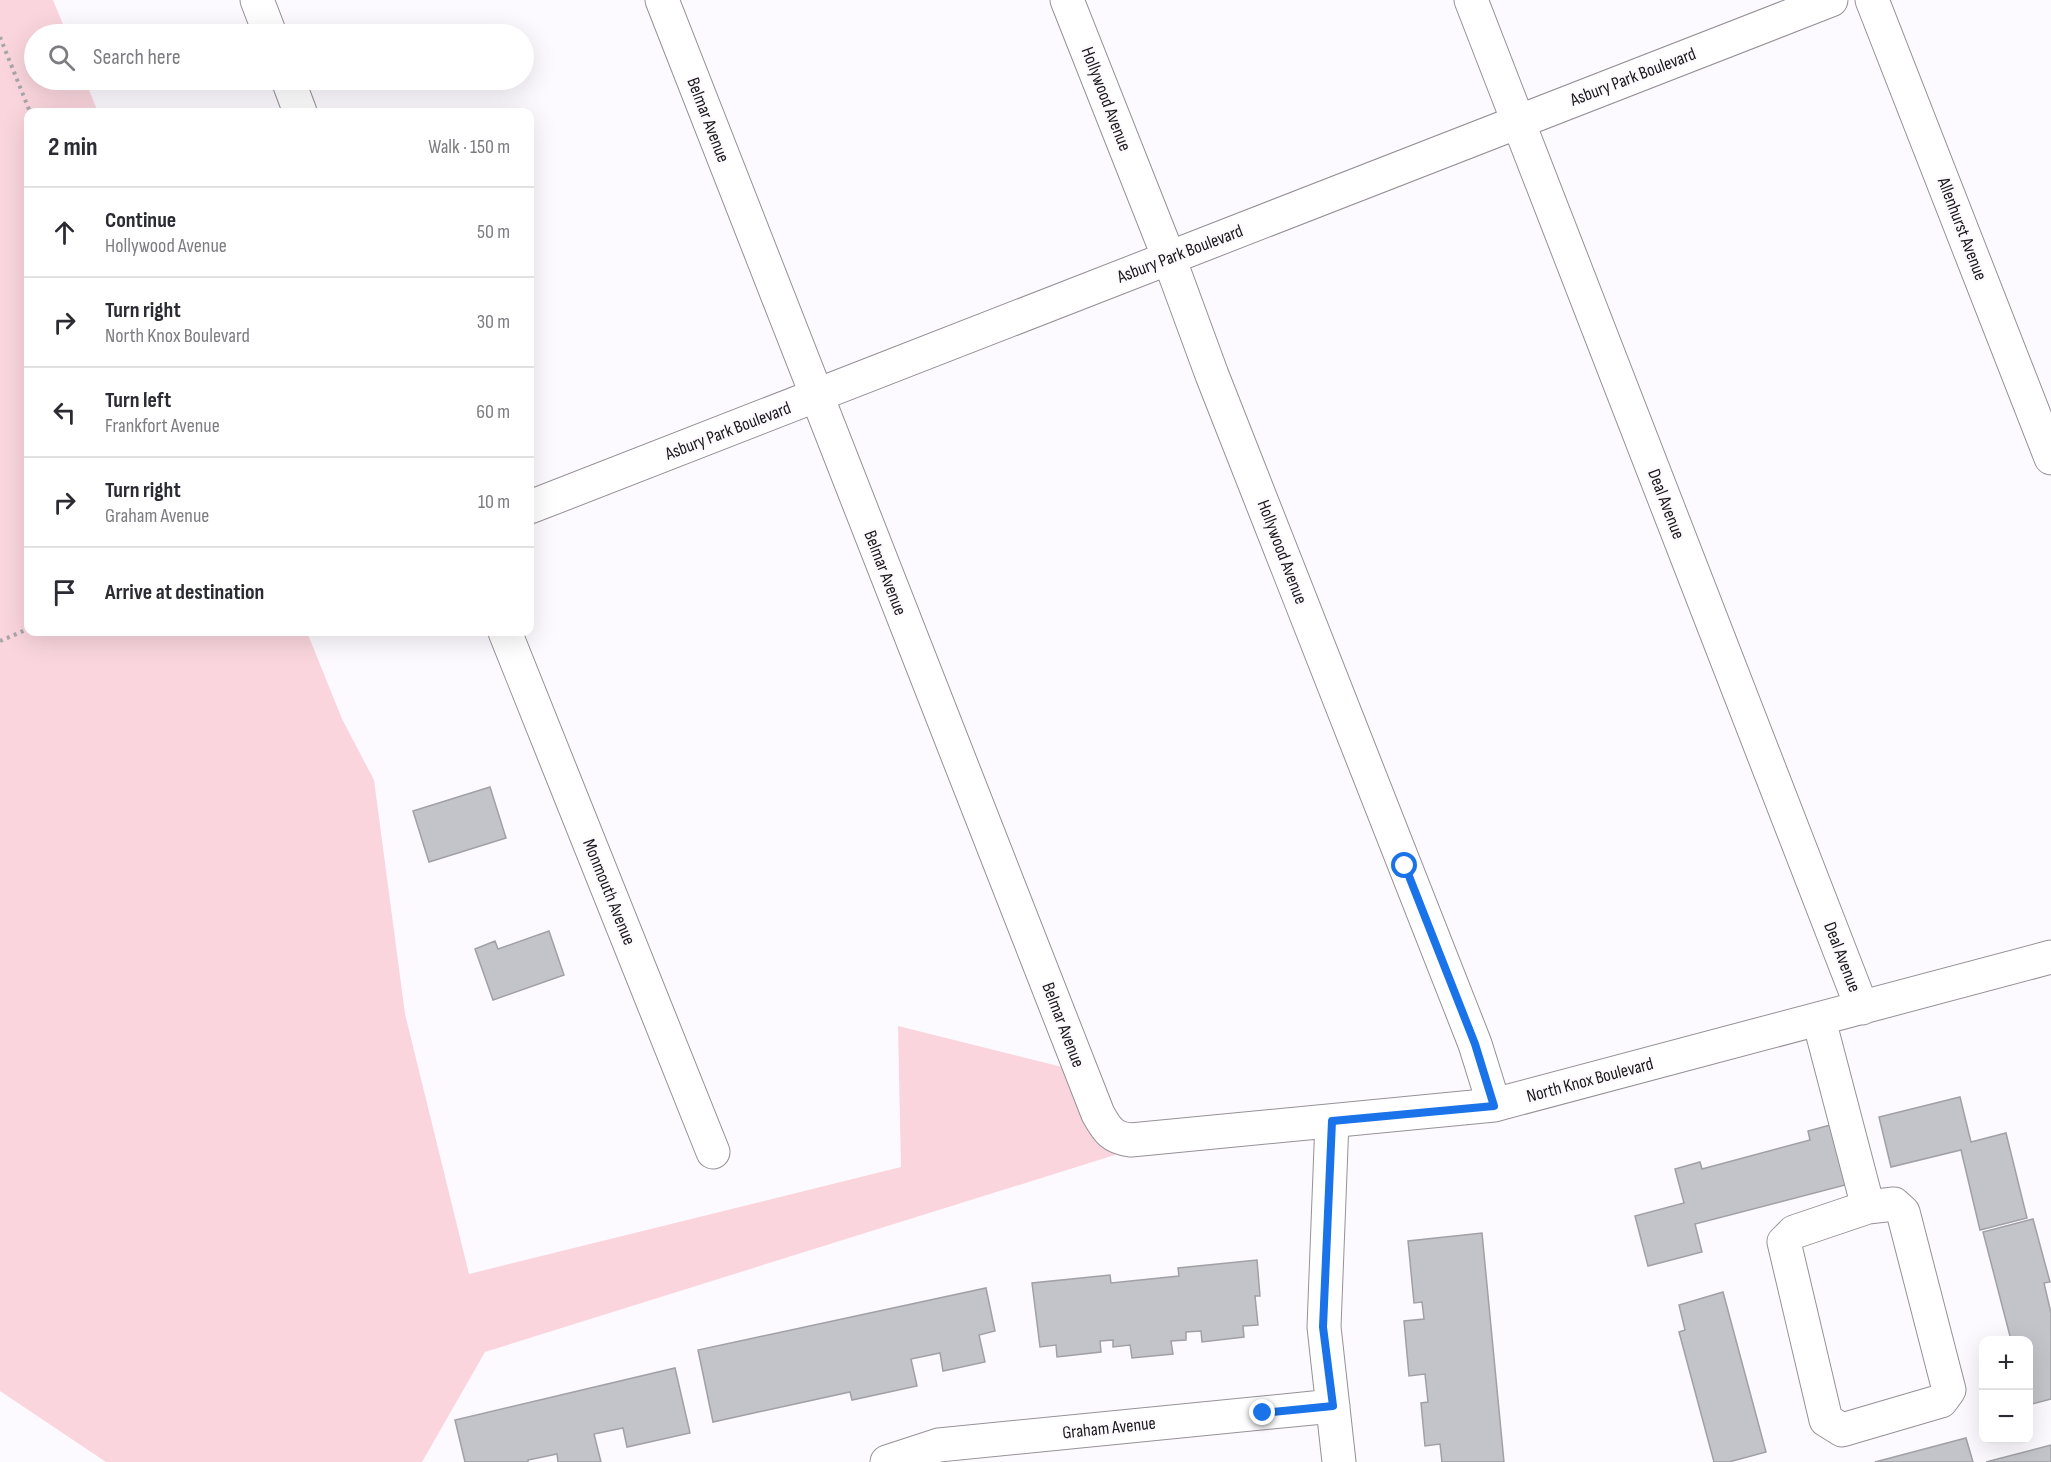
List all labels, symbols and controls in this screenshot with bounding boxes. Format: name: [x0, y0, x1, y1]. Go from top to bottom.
search box: [24, 24, 534, 90]
icon: search: [45, 41, 78, 74]
street label: Asbury Park Boulevard: [1566, 43, 1699, 111]
text: Search here: [93, 44, 180, 71]
street label: Hollywood Avenue: [1077, 44, 1135, 154]
street label: Belmar Avenue: [682, 75, 734, 165]
text: 2 min: [48, 132, 98, 163]
text: Walk · 150 m: [428, 135, 510, 159]
street label: Allenhurst Avenue: [1932, 174, 1991, 283]
text: Continue: [105, 207, 176, 234]
icon: ahead: [48, 216, 81, 249]
text: 50 m: [477, 220, 510, 244]
street label: Asbury Park Boulevard: [1113, 220, 1246, 288]
text: Hollywood Avenue: [105, 234, 227, 258]
text: Turn right: [105, 297, 181, 324]
icon: right: [48, 306, 81, 339]
text: 30 m: [477, 310, 510, 334]
text: North Knox Boulevard: [105, 324, 250, 348]
text: Turn left: [105, 387, 171, 414]
icon: left: [48, 396, 81, 429]
street label: Asbury Park Boulevard: [661, 397, 794, 465]
text: 60 m: [476, 400, 510, 424]
text: Frankfort Avenue: [105, 414, 220, 438]
street label: Deal Avenue: [1643, 466, 1689, 542]
text: Turn right: [105, 477, 181, 504]
icon: right: [48, 486, 81, 519]
text: 10 m: [478, 490, 510, 514]
street label: Hollywood Avenue: [1253, 497, 1311, 607]
text: Graham Avenue: [105, 504, 209, 528]
street label: Belmar Avenue: [859, 528, 911, 618]
icon: arrive: [48, 576, 81, 609]
text: Arrive at destination: [105, 579, 264, 606]
street label: Monmouth Avenue: [578, 836, 640, 948]
route start: [1391, 852, 1417, 878]
street label: Deal Avenue: [1819, 919, 1865, 995]
street label: Belmar Avenue: [1037, 980, 1089, 1070]
street label: North Knox Boulevard: [1524, 1053, 1656, 1107]
map controls: [1979, 1336, 2033, 1444]
button: +: [1979, 1336, 2033, 1390]
button: −: [1979, 1390, 2033, 1444]
route end: [1249, 1399, 1275, 1425]
street label: Graham Avenue: [1061, 1413, 1157, 1443]

